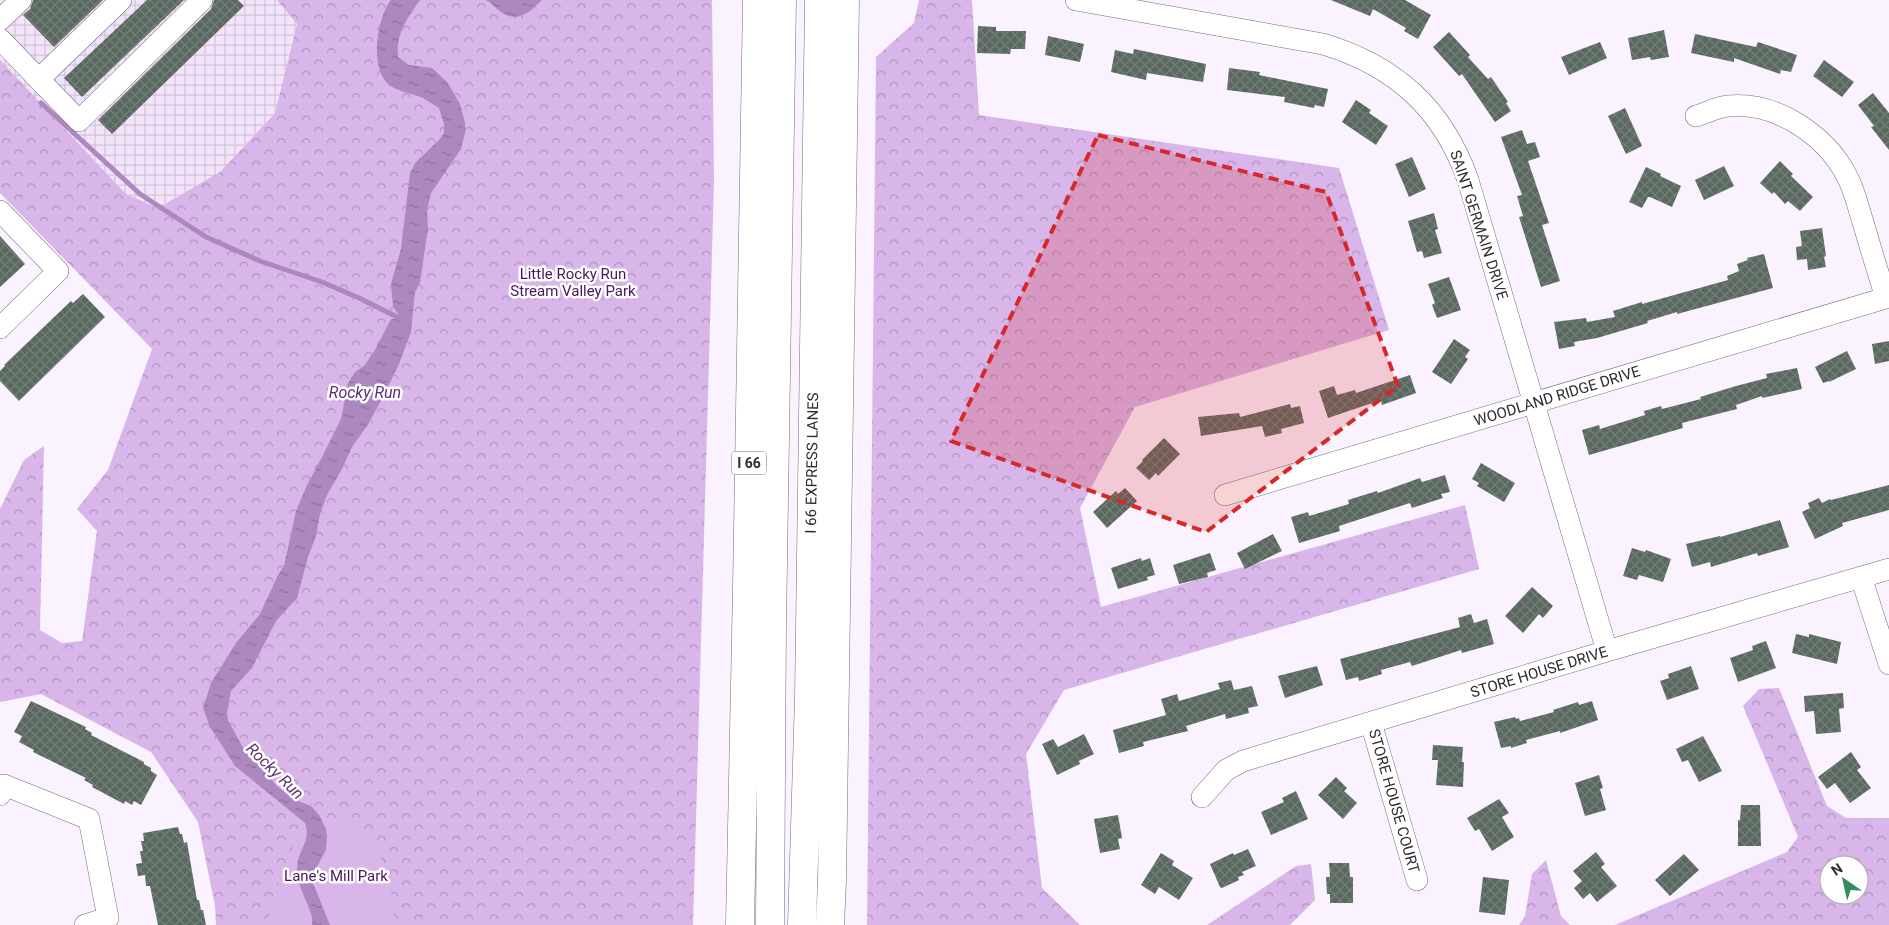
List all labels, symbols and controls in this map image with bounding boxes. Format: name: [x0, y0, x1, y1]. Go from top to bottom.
street label: SAINT GERMAIN DRIVE: [1446, 148, 1512, 303]
park label: Little Rocky Run Stream Valley Park: [510, 265, 636, 300]
street label: WOODLAND RIDGE DRIVE: [1472, 362, 1643, 430]
water label: Rocky Run: [329, 383, 401, 402]
street label: I 66 EXPRESS LANES: [802, 392, 822, 534]
road number: I 66: [732, 452, 766, 474]
street label: STORE HOUSE DRIVE: [1468, 642, 1610, 701]
street label: STORE HOUSE COURT: [1365, 727, 1423, 875]
water label: Rocky Run: [242, 739, 308, 803]
north arrow: [1819, 855, 1869, 905]
text: N: [1828, 860, 1845, 879]
park label: Lane's Mill Park: [284, 867, 388, 885]

